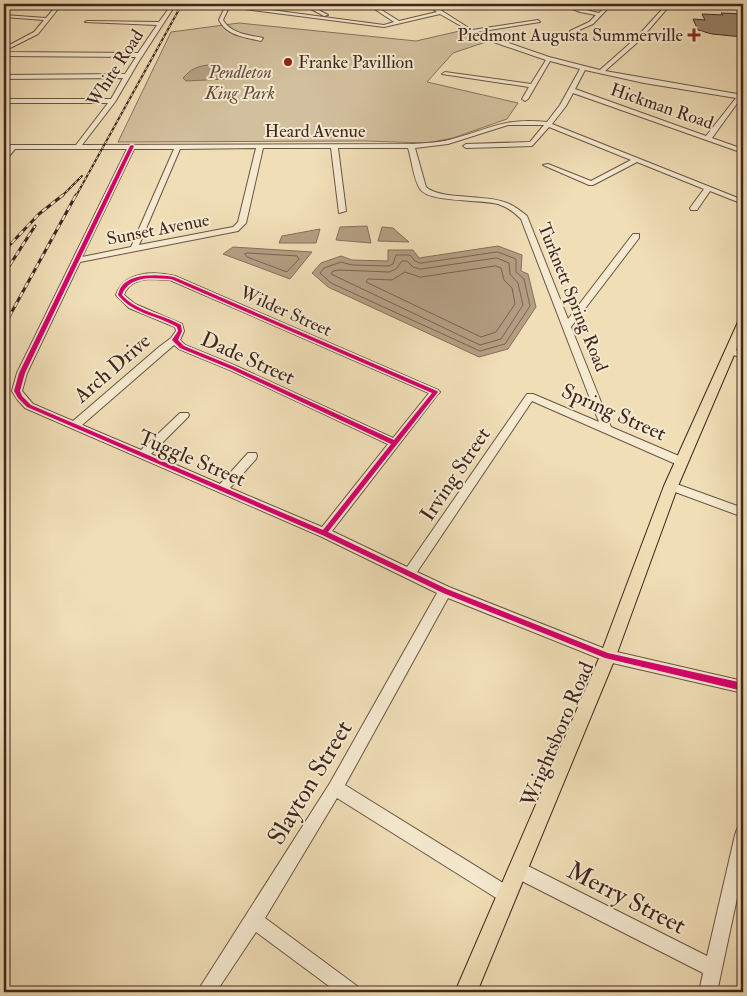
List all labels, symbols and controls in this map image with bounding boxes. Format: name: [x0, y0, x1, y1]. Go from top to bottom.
place label: Piedmont Augusta Summerville: [457, 24, 683, 47]
street label: White Road: [81, 25, 149, 112]
marker: Piedmont Augusta Summerville: [687, 28, 701, 42]
place label: Franke Pavillion: [298, 51, 414, 74]
marker: Franke Pavillion: [282, 56, 294, 68]
park label: Pendleton King Park: [204, 61, 275, 105]
street label: Hickman Road: [607, 78, 716, 135]
street label: Heard Avenue: [265, 120, 366, 143]
street label: Sunset Avenue: [105, 208, 212, 251]
street label: Turknett Spring Road: [532, 219, 613, 375]
street label: Wilder Street: [235, 281, 335, 342]
street label: Dade Street: [197, 326, 299, 391]
street label: Arch Drive: [68, 328, 156, 410]
street label: Spring Street: [557, 377, 671, 448]
street label: Irving Street: [414, 422, 497, 526]
street label: Tuggle Street: [134, 424, 250, 493]
street label: Wrightsboro Road: [514, 657, 600, 812]
street label: Slayton Street: [261, 715, 360, 851]
street label: Merry Street: [562, 855, 691, 942]

